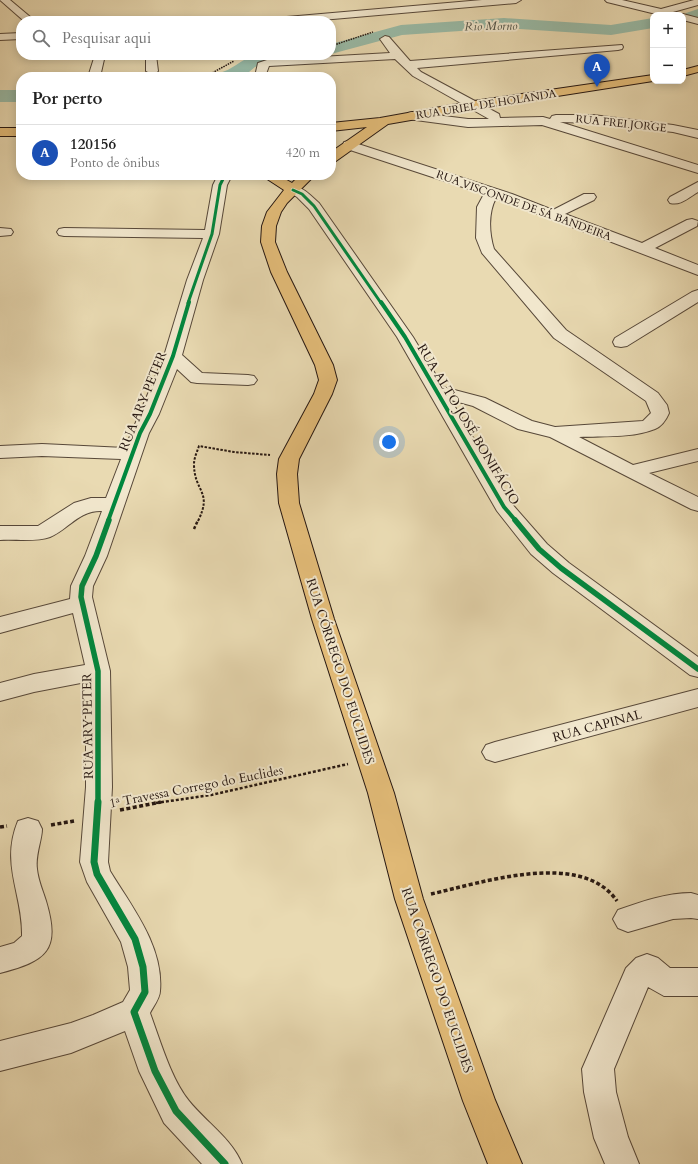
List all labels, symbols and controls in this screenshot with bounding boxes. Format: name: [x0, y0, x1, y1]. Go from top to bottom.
map controls: [650, 12, 686, 84]
button: +: [650, 12, 686, 48]
search box: [16, 16, 336, 60]
water label: Rio Morno: [464, 18, 518, 34]
icon: search: [30, 27, 52, 49]
text: Pesquisar aqui: [62, 28, 151, 48]
button: −: [650, 48, 686, 84]
pin: A: [584, 54, 610, 87]
street label: RUA URIEL DE HOLANDA: [415, 86, 558, 123]
text: Por perto: [32, 87, 102, 110]
street label: RUA FREI JORGE: [575, 111, 667, 136]
text: 120156: [70, 134, 116, 154]
text: A: [40, 144, 50, 162]
text: 420 m: [286, 144, 320, 162]
text: Ponto de ônibus: [70, 154, 160, 172]
street label: RUA VISCONDE DE SÁ BANDEIRA: [434, 167, 614, 244]
street label: RUA ALTO JOSÉ BONIFÁCIO: [413, 340, 524, 509]
street label: RUA ARY PETER: [115, 349, 171, 454]
your location: [379, 432, 399, 452]
street label: RUA CÓRREGO DO EUCLIDES: [301, 576, 379, 767]
street label: RUA ARY PETER: [78, 673, 98, 779]
street label: RUA CAPINAL: [551, 705, 644, 747]
street label: 1ª Travessa Corrego do Euclides: [108, 761, 285, 813]
street label: RUA CÓRREGO DO EUCLIDES: [397, 885, 477, 1075]

